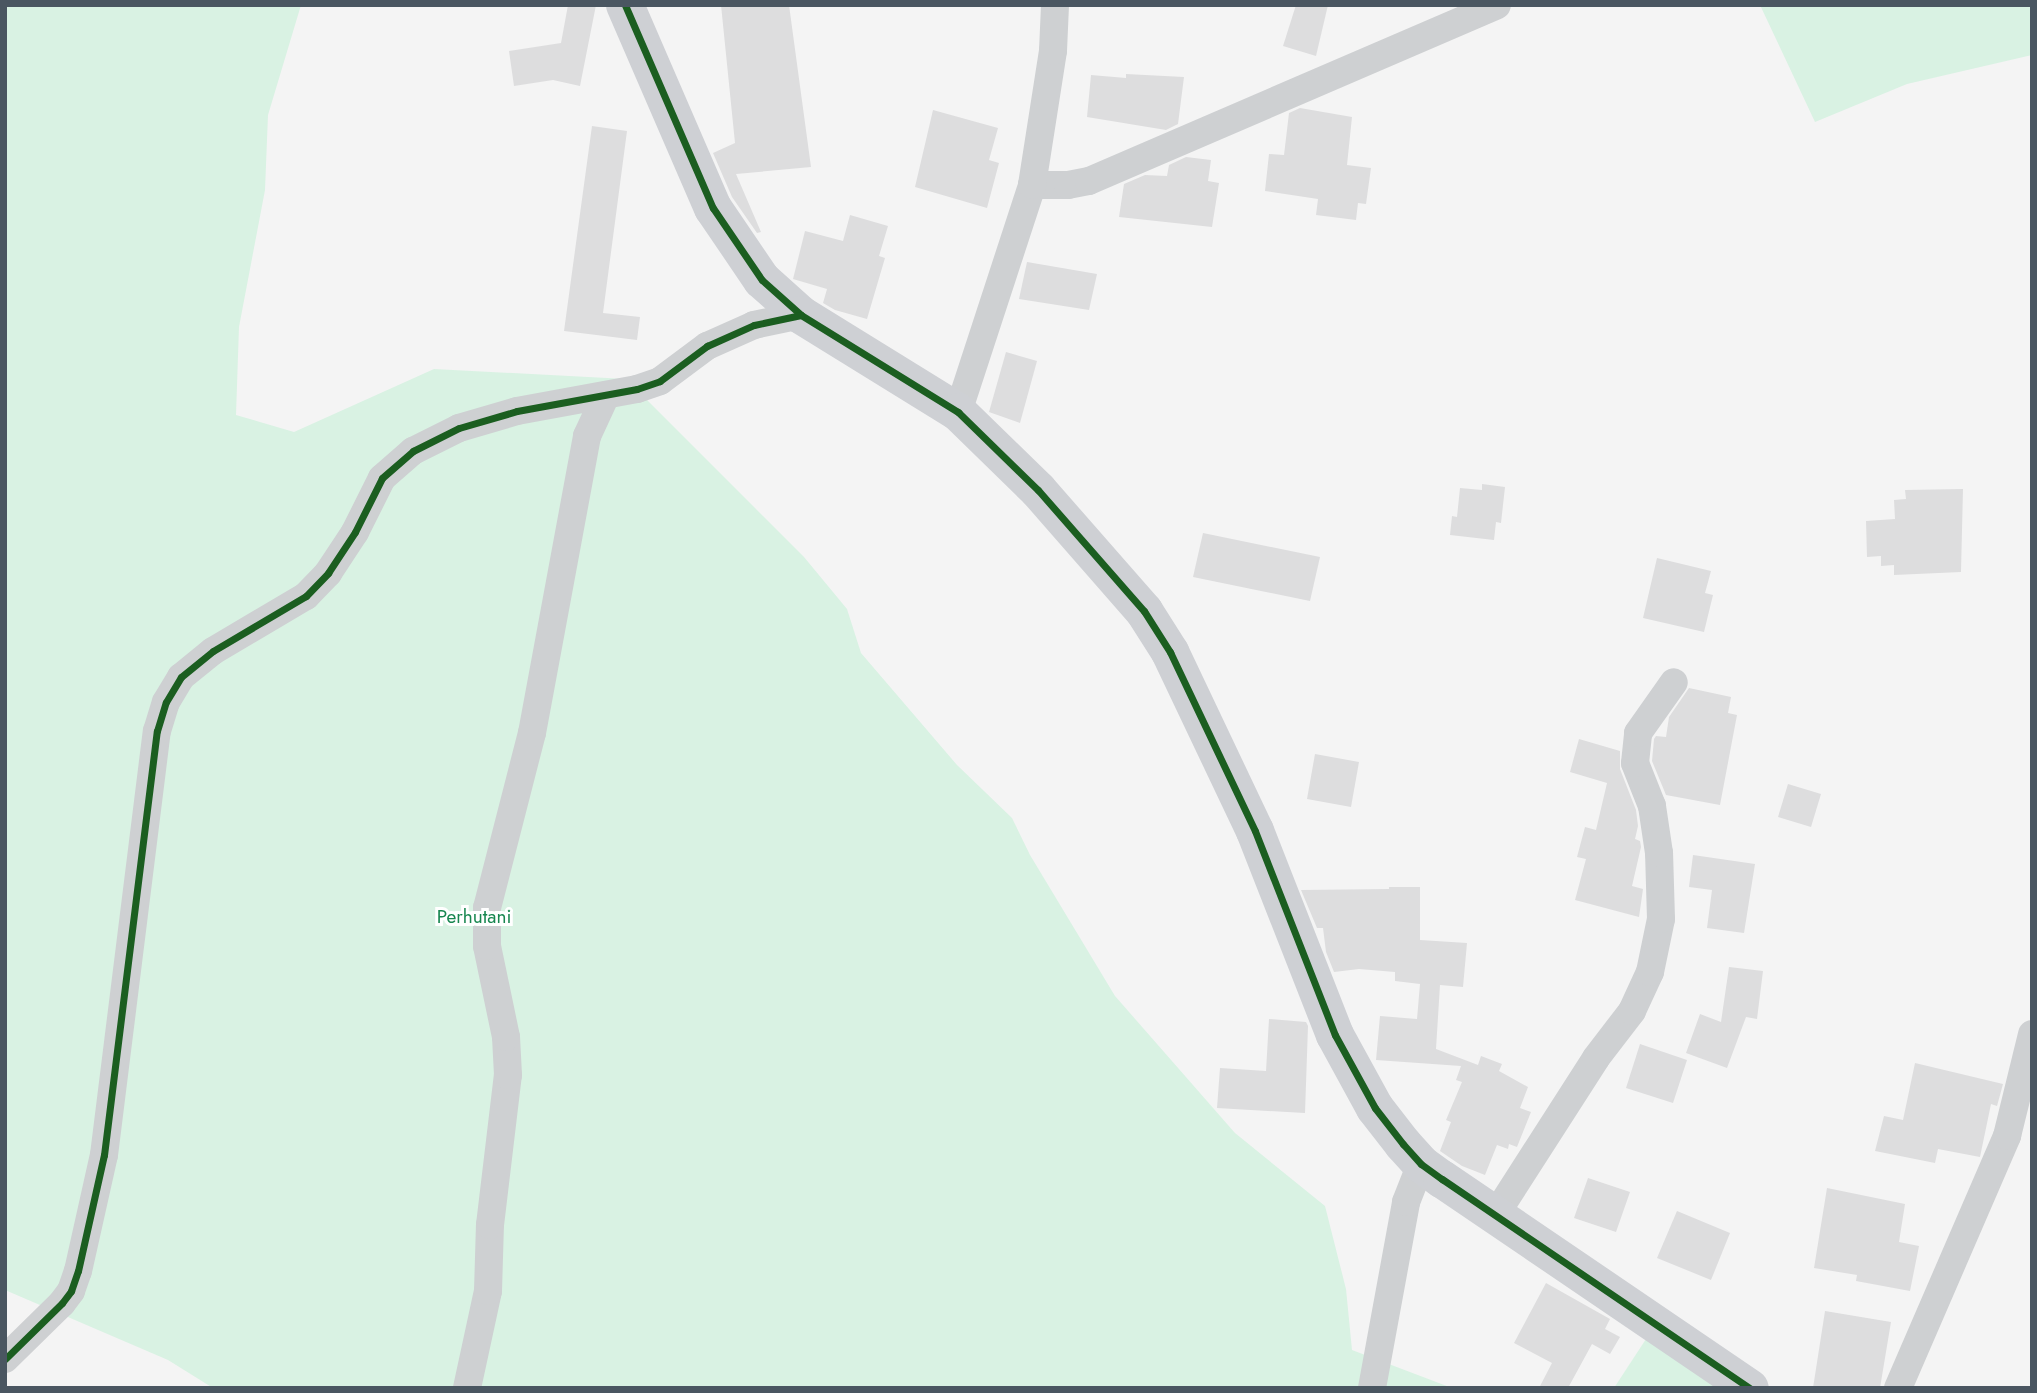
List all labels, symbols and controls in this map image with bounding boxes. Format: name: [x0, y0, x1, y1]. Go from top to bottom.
park label: Perhutani: [437, 906, 511, 928]

